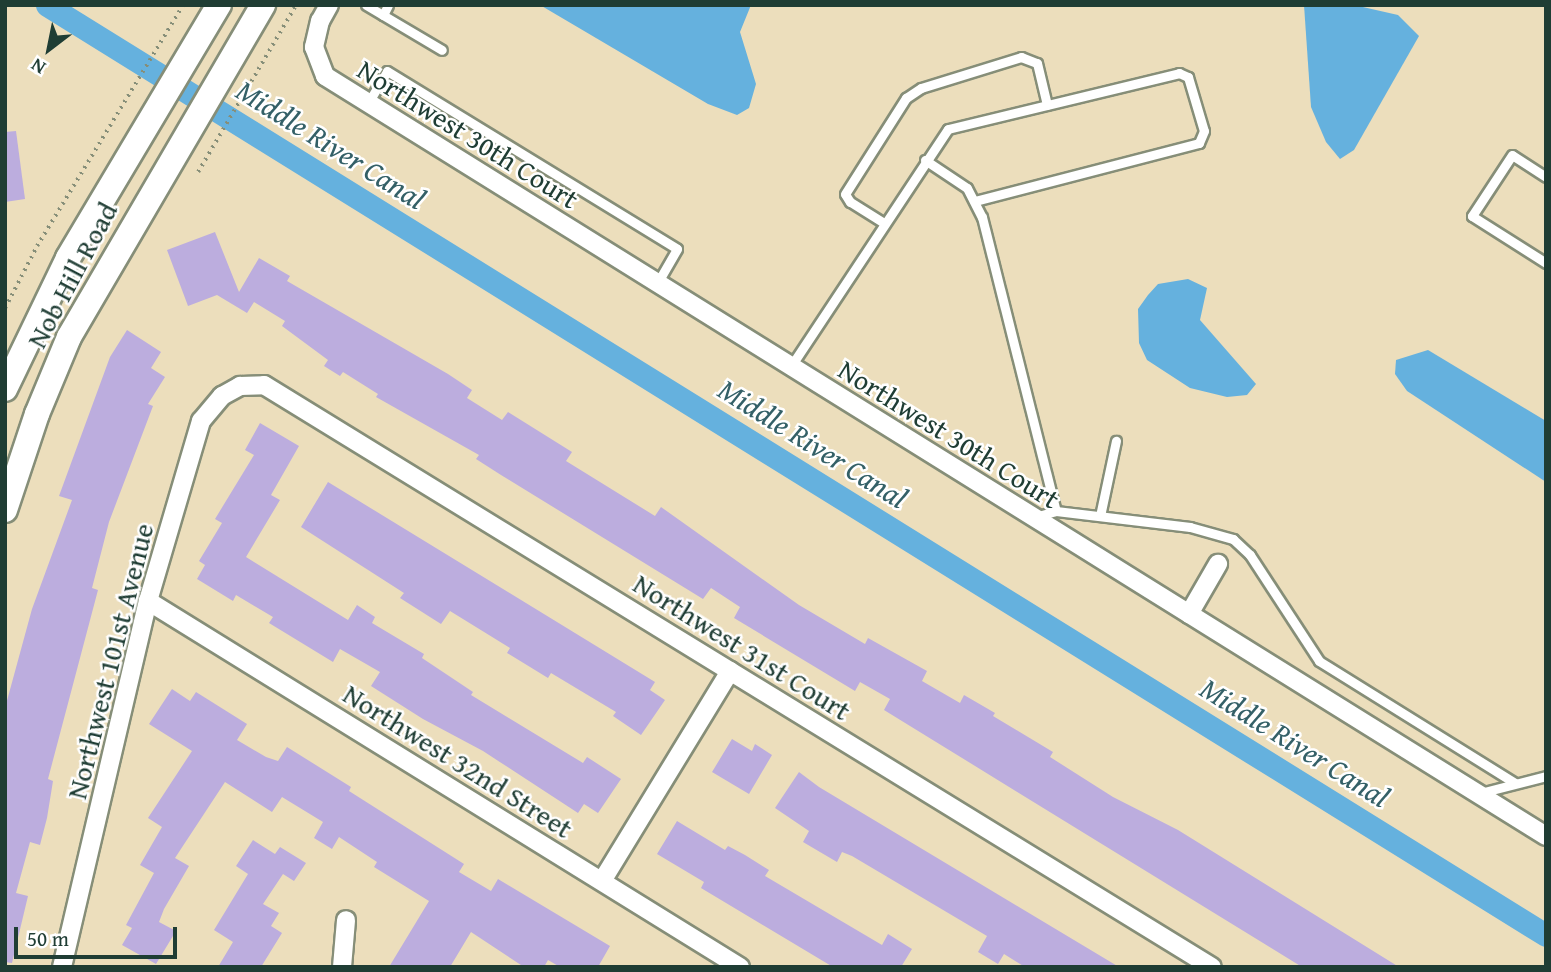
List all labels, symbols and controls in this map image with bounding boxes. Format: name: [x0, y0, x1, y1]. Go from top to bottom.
north arrow: [14, 14, 84, 84]
text: N: [25, 52, 51, 82]
street label: Northwest 30th Court: [351, 52, 585, 216]
water label: Middle River Canal: [230, 71, 432, 217]
street label: Nob Hill Road: [20, 196, 124, 354]
street label: Northwest 30th Court: [832, 352, 1066, 516]
water label: Middle River Canal: [712, 370, 914, 516]
street label: Northwest 101st Avenue: [59, 520, 161, 802]
street label: Northwest 31st Court: [627, 567, 857, 727]
water label: Middle River Canal: [1194, 669, 1396, 815]
street label: Northwest 32nd Street: [337, 677, 579, 845]
scale bar: [18, 912, 180, 956]
text: 50 m: [27, 923, 69, 954]

